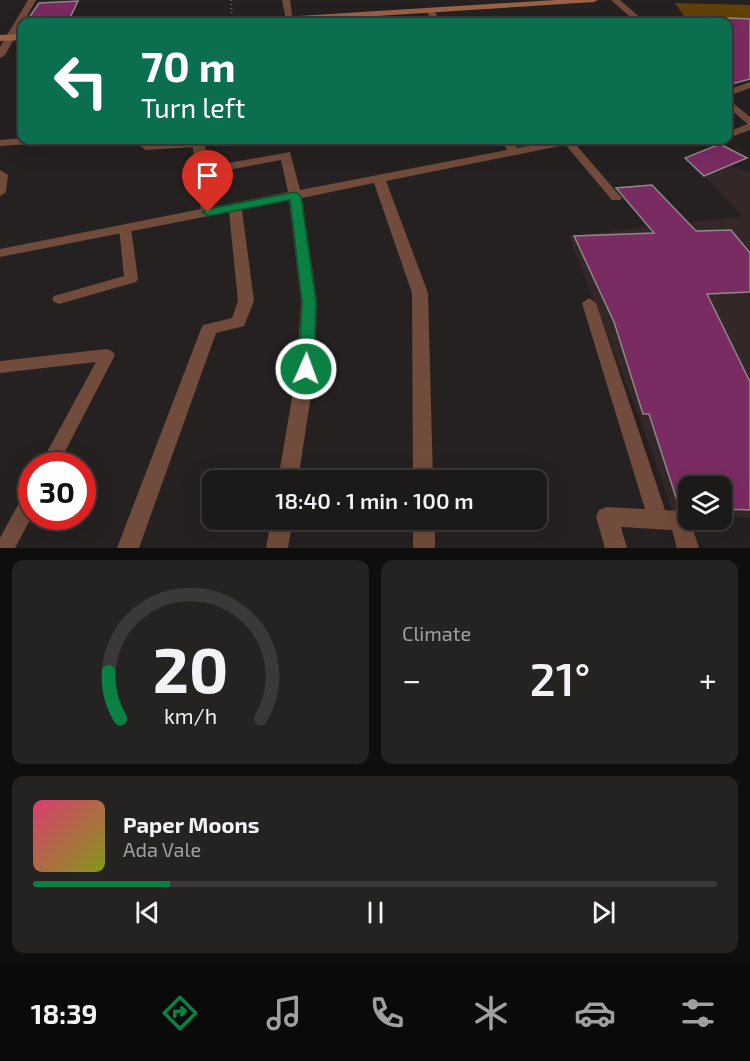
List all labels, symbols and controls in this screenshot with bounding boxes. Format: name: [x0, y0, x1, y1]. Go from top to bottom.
text: 70 m: [141, 40, 236, 90]
icon: left: [42, 42, 120, 120]
text: Turn left: [141, 91, 245, 123]
pin: [182, 150, 233, 212]
icon: arrive: [191, 159, 224, 192]
position arrow: [274, 337, 338, 401]
speed limit sign: 30: [18, 452, 96, 530]
map controls: [678, 476, 732, 530]
button: layers: [678, 476, 732, 530]
text: 18:40 · 1 min · 100 m: [275, 487, 474, 513]
text: Climate: [402, 621, 471, 645]
text: 20: [153, 631, 228, 706]
text: 21°: [530, 651, 590, 705]
text: −: [402, 659, 421, 699]
text: +: [699, 659, 717, 699]
text: km/h: [164, 703, 217, 728]
text: Paper Moons: [123, 811, 259, 837]
text: Ada Vale: [123, 837, 201, 861]
icon: previous: [131, 896, 164, 929]
icon: pause: [359, 896, 392, 929]
icon: next: [587, 896, 620, 929]
icon: directions: [159, 992, 201, 1034]
icon: music: [263, 992, 305, 1034]
icon: phone: [366, 992, 408, 1034]
icon: climate: [470, 992, 512, 1034]
icon: car: [574, 992, 616, 1034]
icon: filters: [677, 992, 719, 1034]
text: 18:39: [31, 997, 97, 1029]

